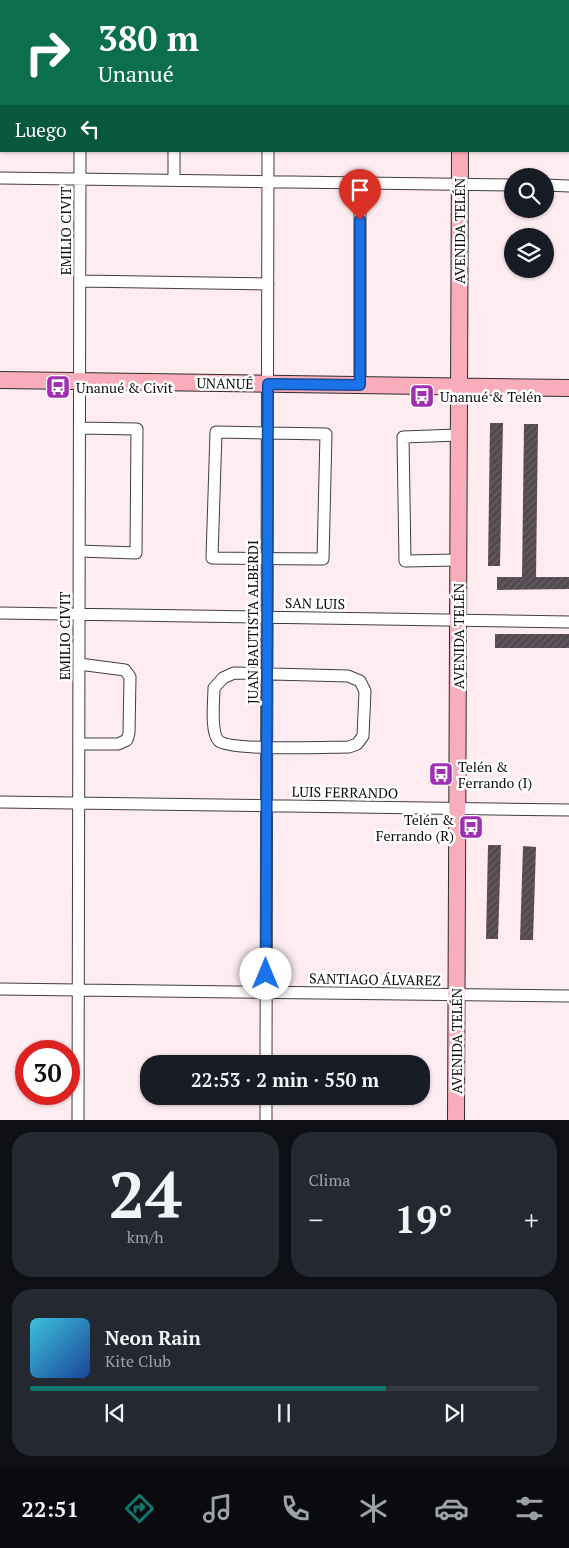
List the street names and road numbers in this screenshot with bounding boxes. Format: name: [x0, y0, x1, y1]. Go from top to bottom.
street label: AVENIDA TELÉN: [450, 178, 469, 284]
street label: EMILIO CIVIT: [56, 186, 75, 275]
street label: UNANUÉ: [196, 373, 254, 393]
street label: JUAN BAUTISTA ALBERDI: [243, 540, 262, 704]
street label: AVENIDA TELÉN: [449, 583, 468, 689]
street label: EMILIO CIVIT: [55, 591, 74, 680]
street label: SAN LUIS: [285, 593, 345, 613]
street label: LUIS FERRANDO: [292, 782, 398, 802]
street label: SANTIAGO ÁLVAREZ: [309, 968, 441, 990]
street label: AVENIDA TELÉN: [447, 988, 466, 1094]

